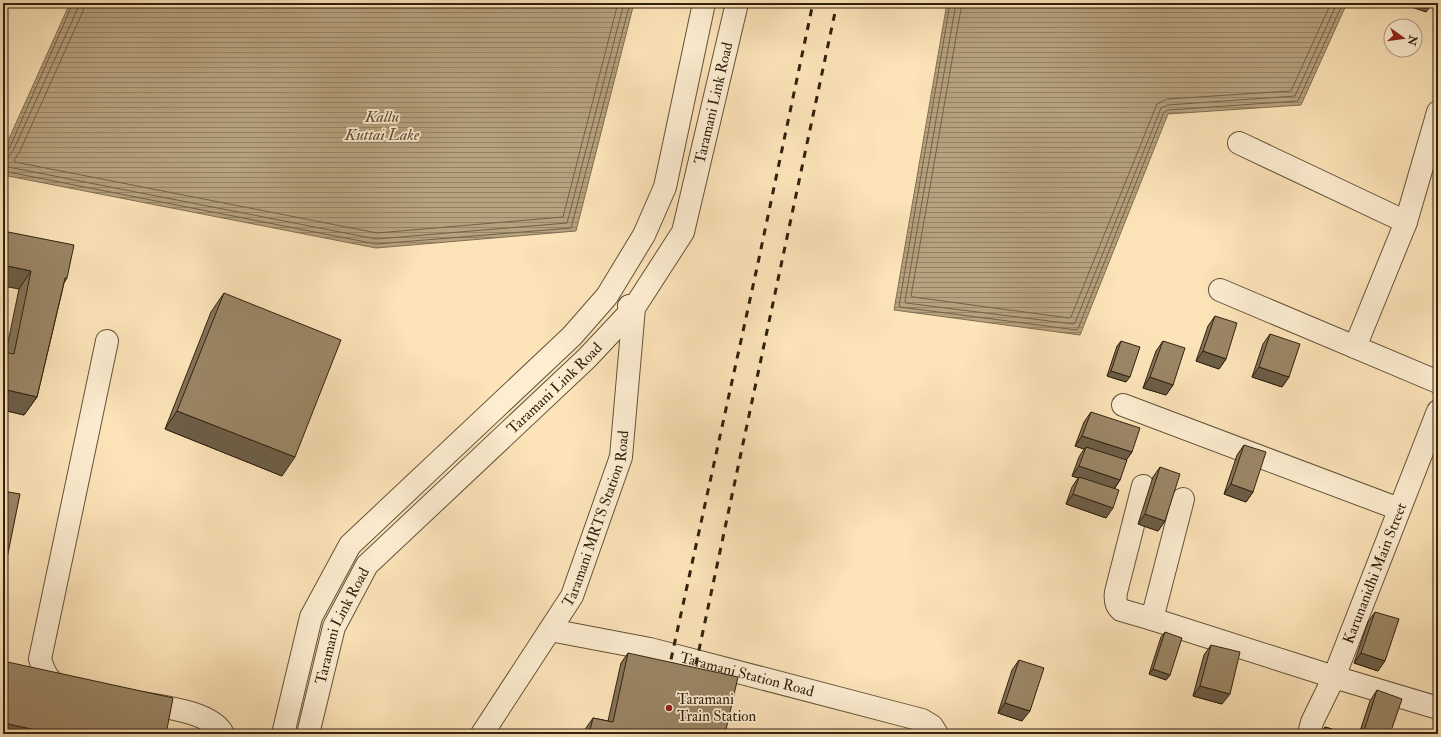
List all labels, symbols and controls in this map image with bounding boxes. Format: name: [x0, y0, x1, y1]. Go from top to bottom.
north arrow: [1383, 18, 1423, 58]
text: N: [1404, 33, 1420, 48]
street label: Taramani Link Road: [690, 40, 738, 166]
water label: Kallu Kuttai Lake: [344, 107, 420, 145]
street label: Taramani Link Road: [503, 338, 607, 438]
street label: Taramani MRTS Station Road: [558, 429, 633, 611]
street label: Karunanidhi Main Street: [1339, 500, 1411, 646]
street label: Taramani Link Road: [311, 564, 374, 686]
street label: Taramani Station Road: [678, 648, 817, 702]
place label: Taramani Train Station: [677, 690, 757, 726]
marker: Taramani Train Station: [664, 703, 674, 713]

